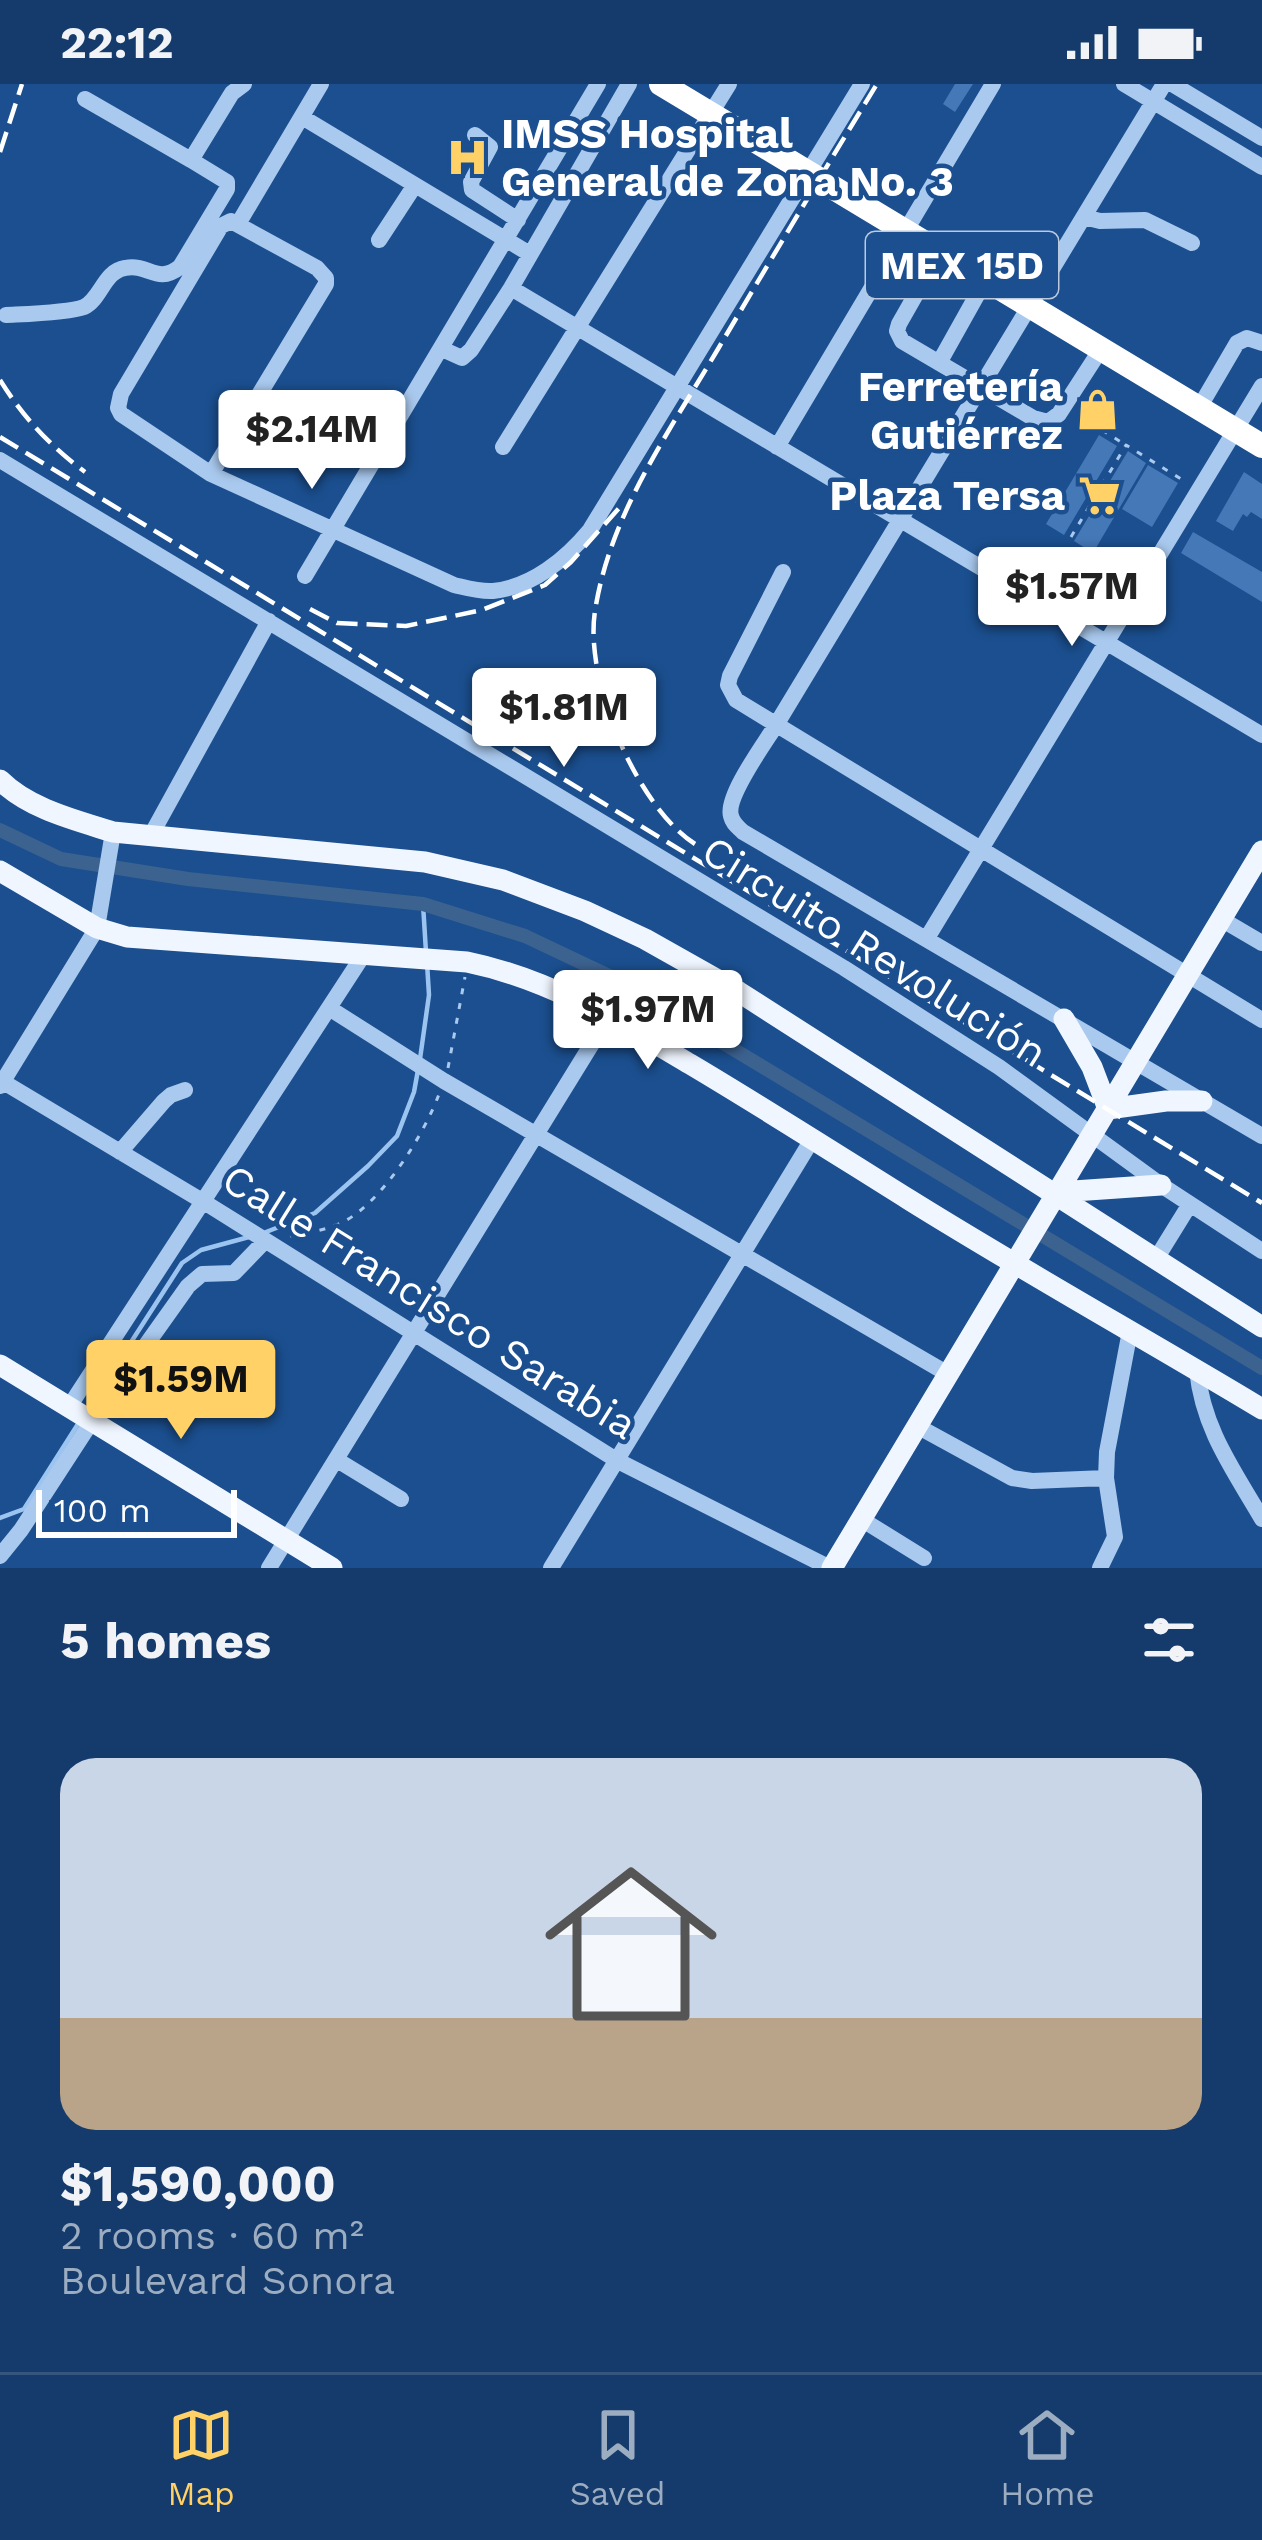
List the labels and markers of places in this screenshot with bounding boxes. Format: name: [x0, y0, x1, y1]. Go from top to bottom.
place label: IMSS Hospital General de Zona No. 3: [501, 109, 954, 206]
hospital icon: IMSS Hospital General de Zona No. 3: [444, 134, 490, 180]
place label: Ferretería Gutiérrez: [858, 362, 1064, 459]
shop icon: Ferretería Gutiérrez: [1074, 387, 1120, 433]
pin: $2.14M: [214, 390, 410, 492]
place label: Plaza Tersa: [829, 471, 1066, 520]
supermarket icon: Plaza Tersa: [1076, 472, 1122, 518]
pin: $1.57M: [974, 547, 1170, 649]
pin: $1.81M: [466, 668, 662, 770]
pin: $1.97M: [550, 970, 746, 1072]
pin: $1.59M: [83, 1340, 279, 1442]

